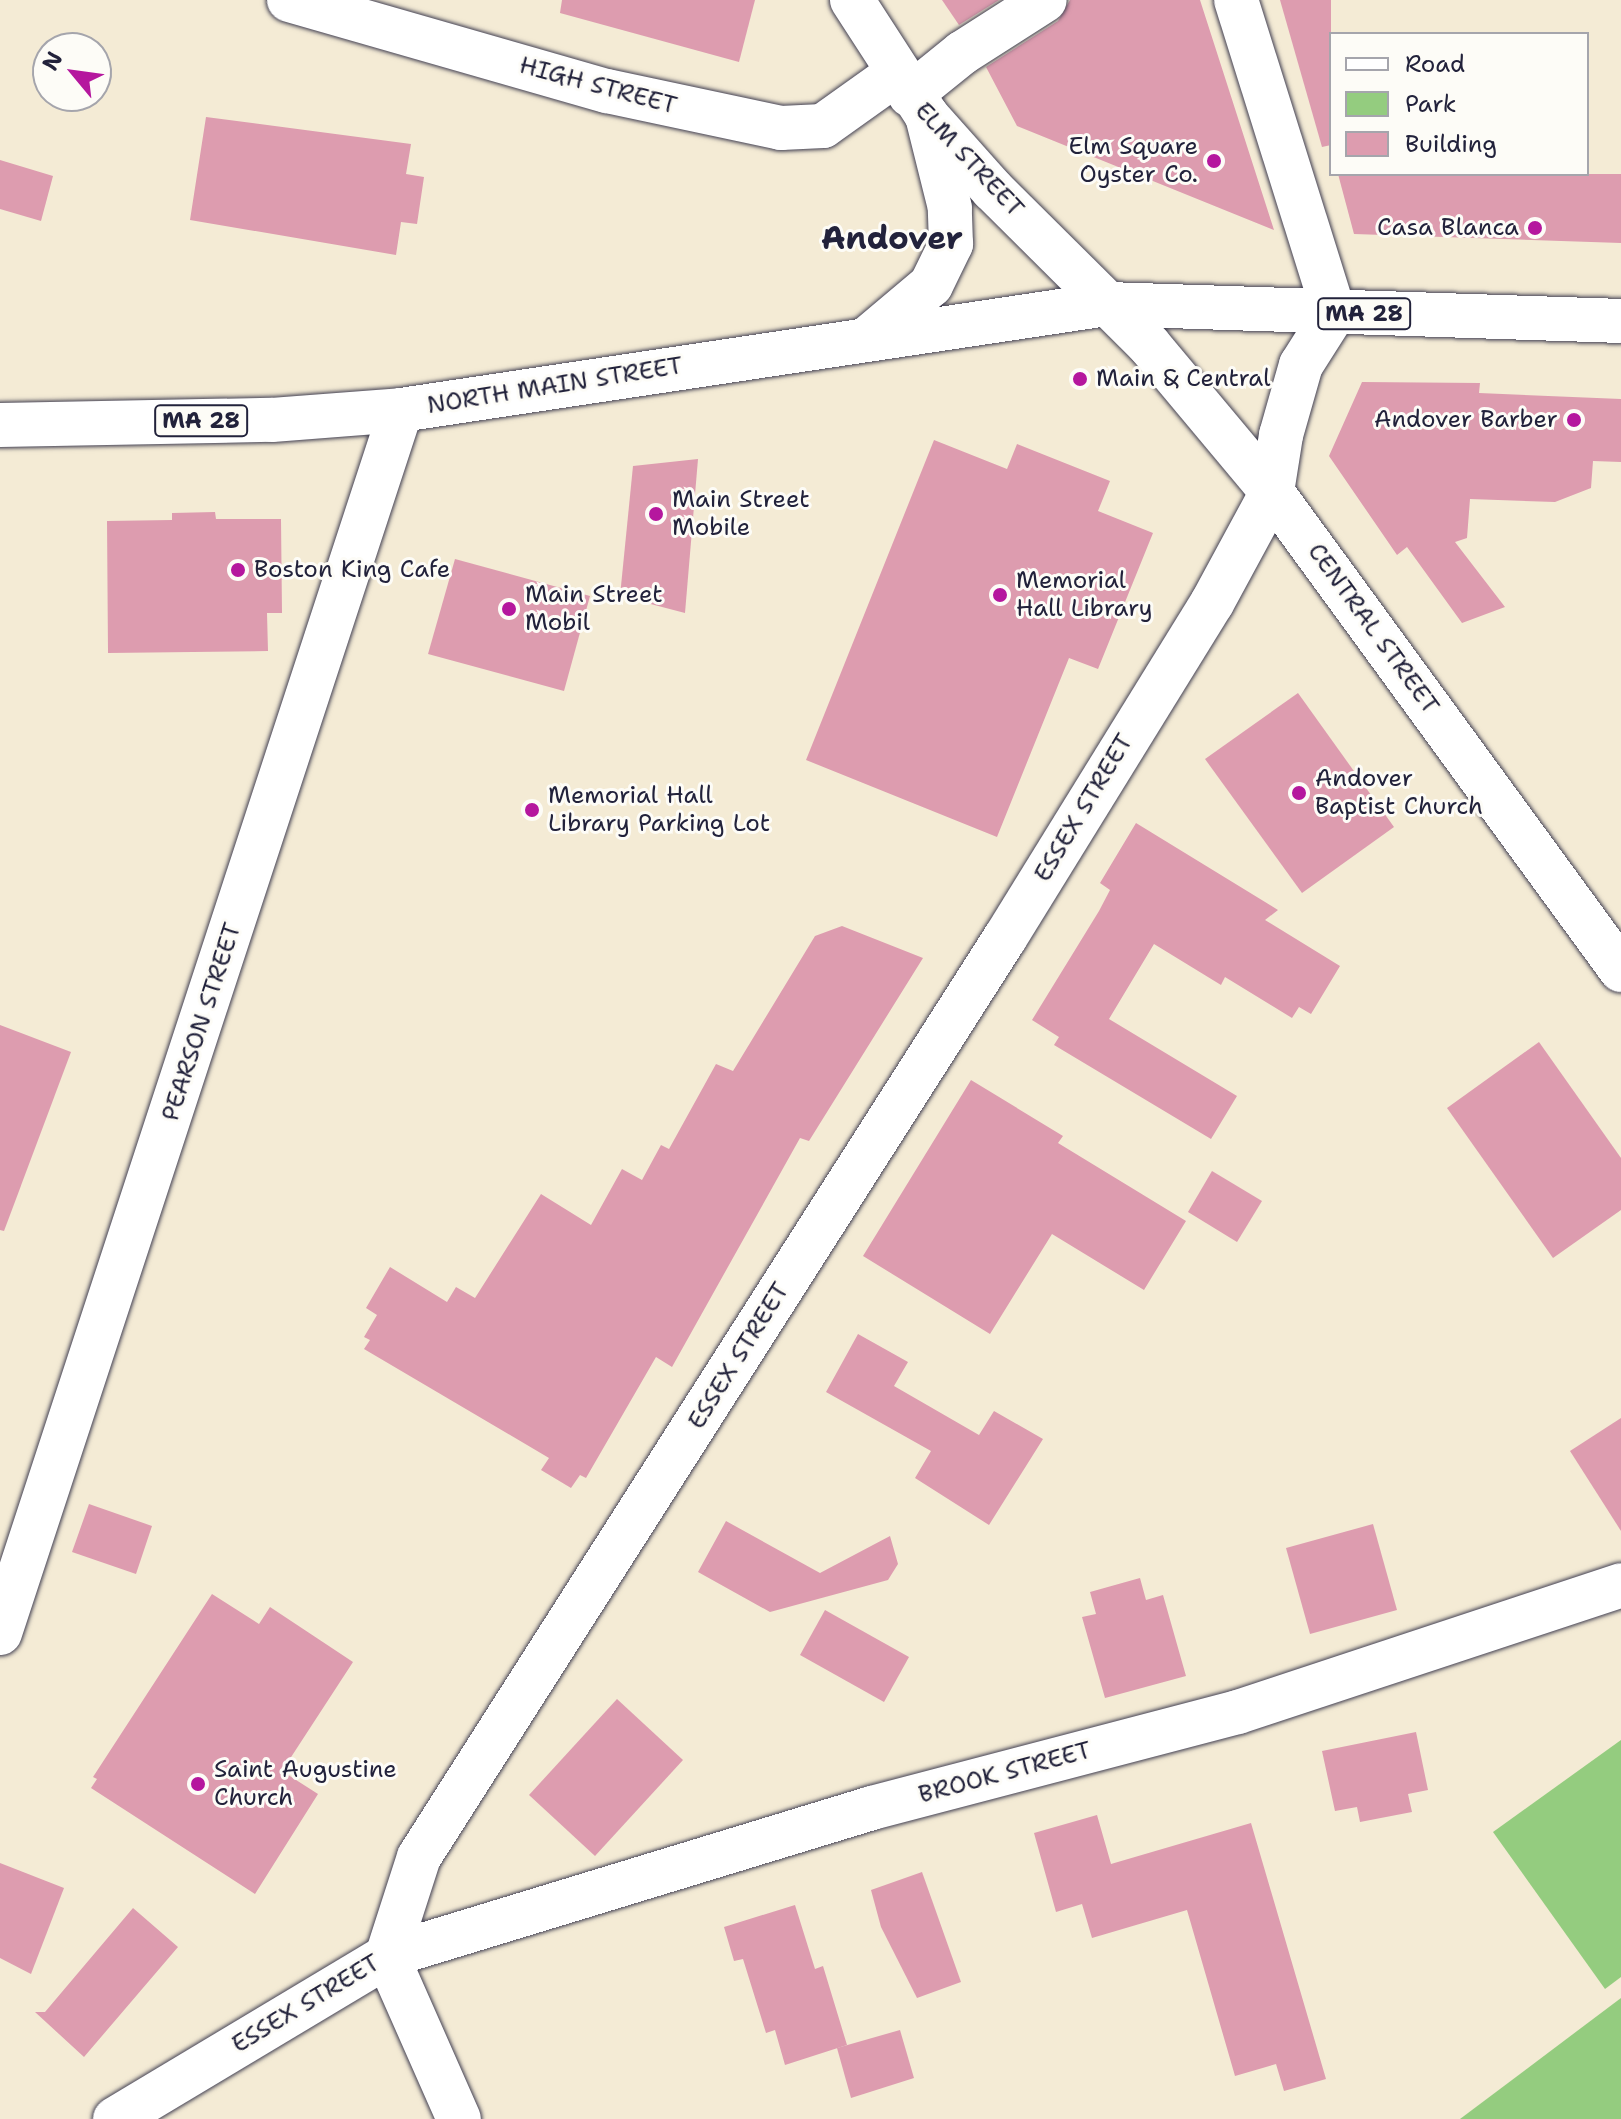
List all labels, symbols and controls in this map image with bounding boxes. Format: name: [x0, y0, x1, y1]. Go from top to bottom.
north arrow: [32, 32, 112, 112]
legend: [1329, 32, 1589, 176]
text: N: [35, 46, 69, 76]
text: Road: [1405, 48, 1465, 80]
street label: HIGH STREET: [516, 51, 680, 121]
text: Park: [1405, 88, 1457, 120]
street label: ELM STREET: [909, 97, 1029, 223]
text: Building: [1405, 128, 1497, 160]
place label: Elm Square Oyster Co.: [1068, 133, 1198, 189]
marker: Elm Square Oyster Co.: [1205, 152, 1223, 170]
place label: Casa Blanca: [1377, 214, 1519, 242]
district label: Andover: [821, 219, 963, 257]
marker: Casa Blanca: [1526, 219, 1544, 237]
road number: MA 28: [1316, 296, 1412, 332]
street label: NORTH MAIN STREET: [425, 352, 685, 420]
place label: Main & Central: [1096, 365, 1270, 393]
marker: Main & Central: [1071, 370, 1089, 388]
road number: MA 28: [153, 403, 249, 439]
place label: Andover Barber: [1374, 406, 1558, 434]
marker: Andover Barber: [1565, 411, 1583, 429]
place label: Main Street Mobile: [672, 486, 810, 542]
marker: Main Street Mobile: [647, 505, 665, 523]
street label: CENTRAL STREET: [1301, 538, 1445, 720]
place label: Boston King Cafe: [254, 556, 450, 584]
marker: Boston King Cafe: [229, 561, 247, 579]
place label: Memorial Hall Library: [1016, 567, 1153, 623]
place label: Main Street Mobil: [525, 581, 663, 637]
marker: Memorial Hall Library: [991, 586, 1009, 604]
marker: Main Street Mobil: [500, 600, 518, 618]
street label: ESSEX STREET: [1029, 729, 1139, 887]
place label: Andover Baptist Church: [1315, 765, 1483, 821]
place label: Memorial Hall Library Parking Lot: [548, 782, 770, 838]
marker: Andover Baptist Church: [1290, 784, 1308, 802]
marker: Memorial Hall Library Parking Lot: [523, 801, 541, 819]
street label: PEARSON STREET: [156, 919, 248, 1125]
street label: ESSEX STREET: [682, 1277, 796, 1435]
street label: BROOK STREET: [916, 1736, 1094, 1810]
place label: Saint Augustine Church: [214, 1756, 397, 1812]
marker: Saint Augustine Church: [189, 1775, 207, 1793]
street label: ESSEX STREET: [227, 1949, 385, 2059]

